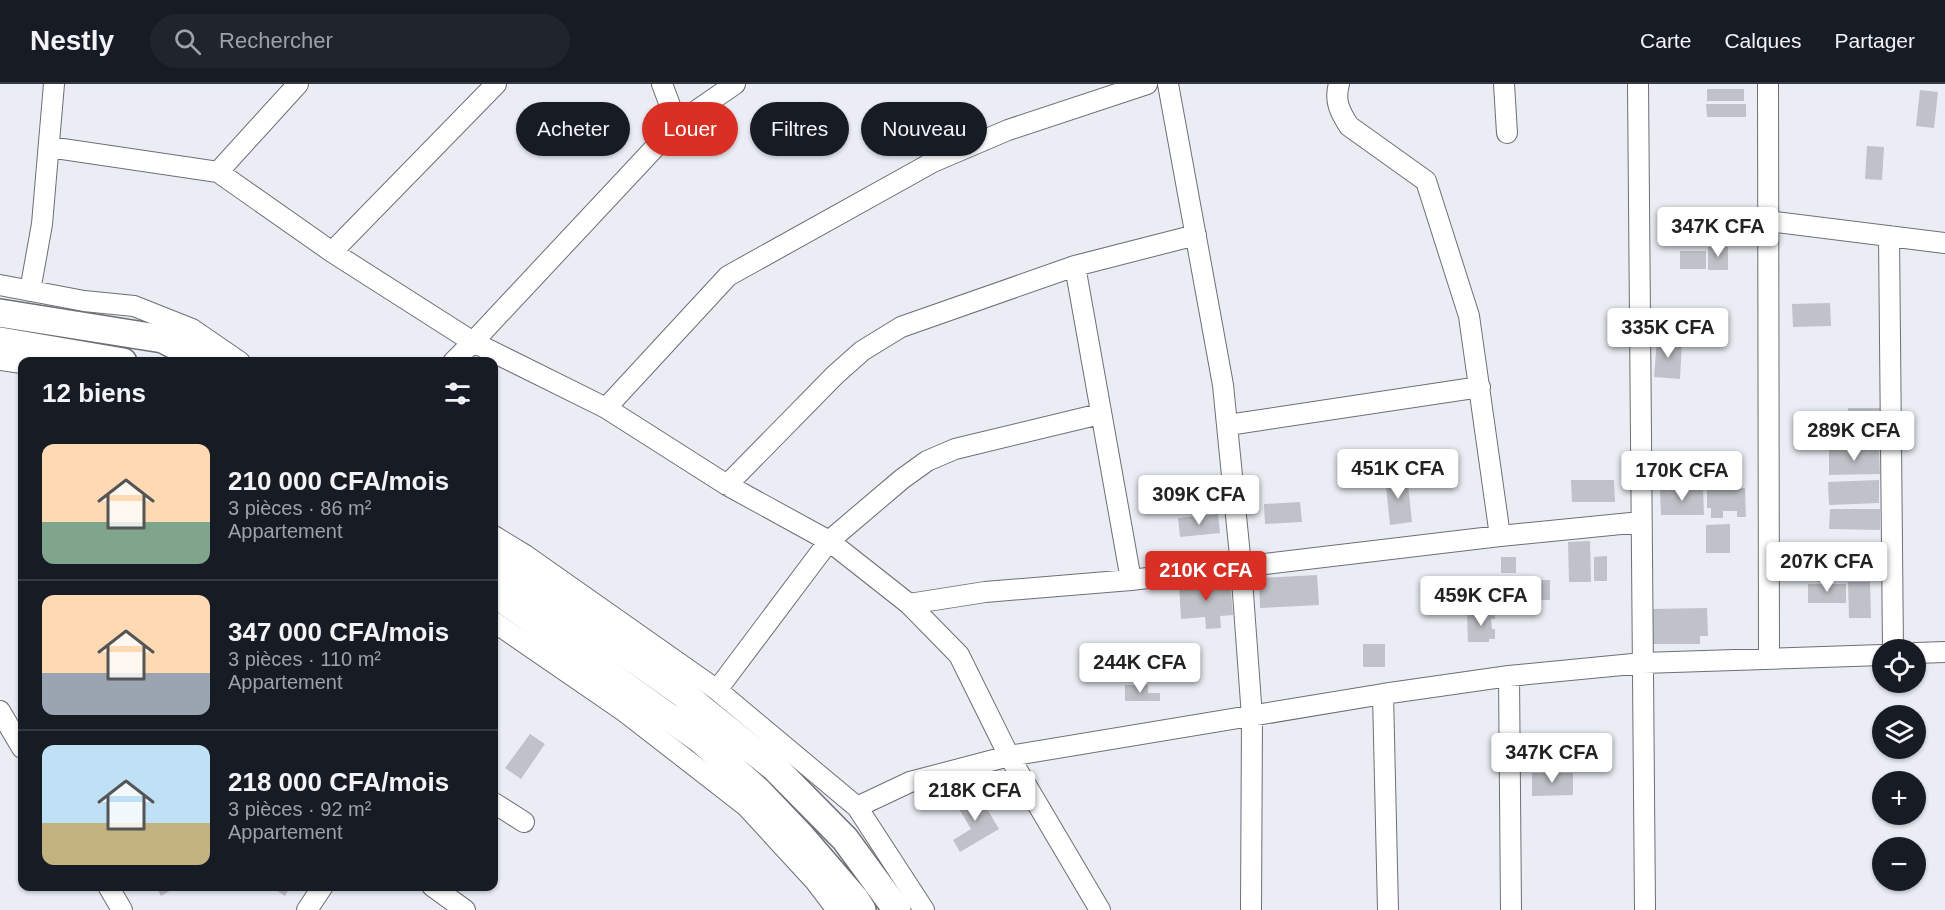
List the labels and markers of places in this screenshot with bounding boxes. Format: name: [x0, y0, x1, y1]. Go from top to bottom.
pin: 347K CFA: [1656, 207, 1780, 258]
pin: 335K CFA: [1606, 308, 1730, 359]
pin: 289K CFA: [1792, 411, 1916, 462]
pin: 451K CFA: [1336, 449, 1460, 500]
pin: 170K CFA: [1620, 451, 1744, 502]
pin: 309K CFA: [1137, 475, 1261, 526]
pin: 207K CFA: [1765, 542, 1889, 593]
pin: 210K CFA: [1144, 551, 1268, 602]
pin: 459K CFA: [1419, 576, 1543, 627]
pin: 244K CFA: [1078, 643, 1202, 694]
pin: 347K CFA: [1490, 733, 1614, 784]
pin: 218K CFA: [913, 771, 1037, 822]

